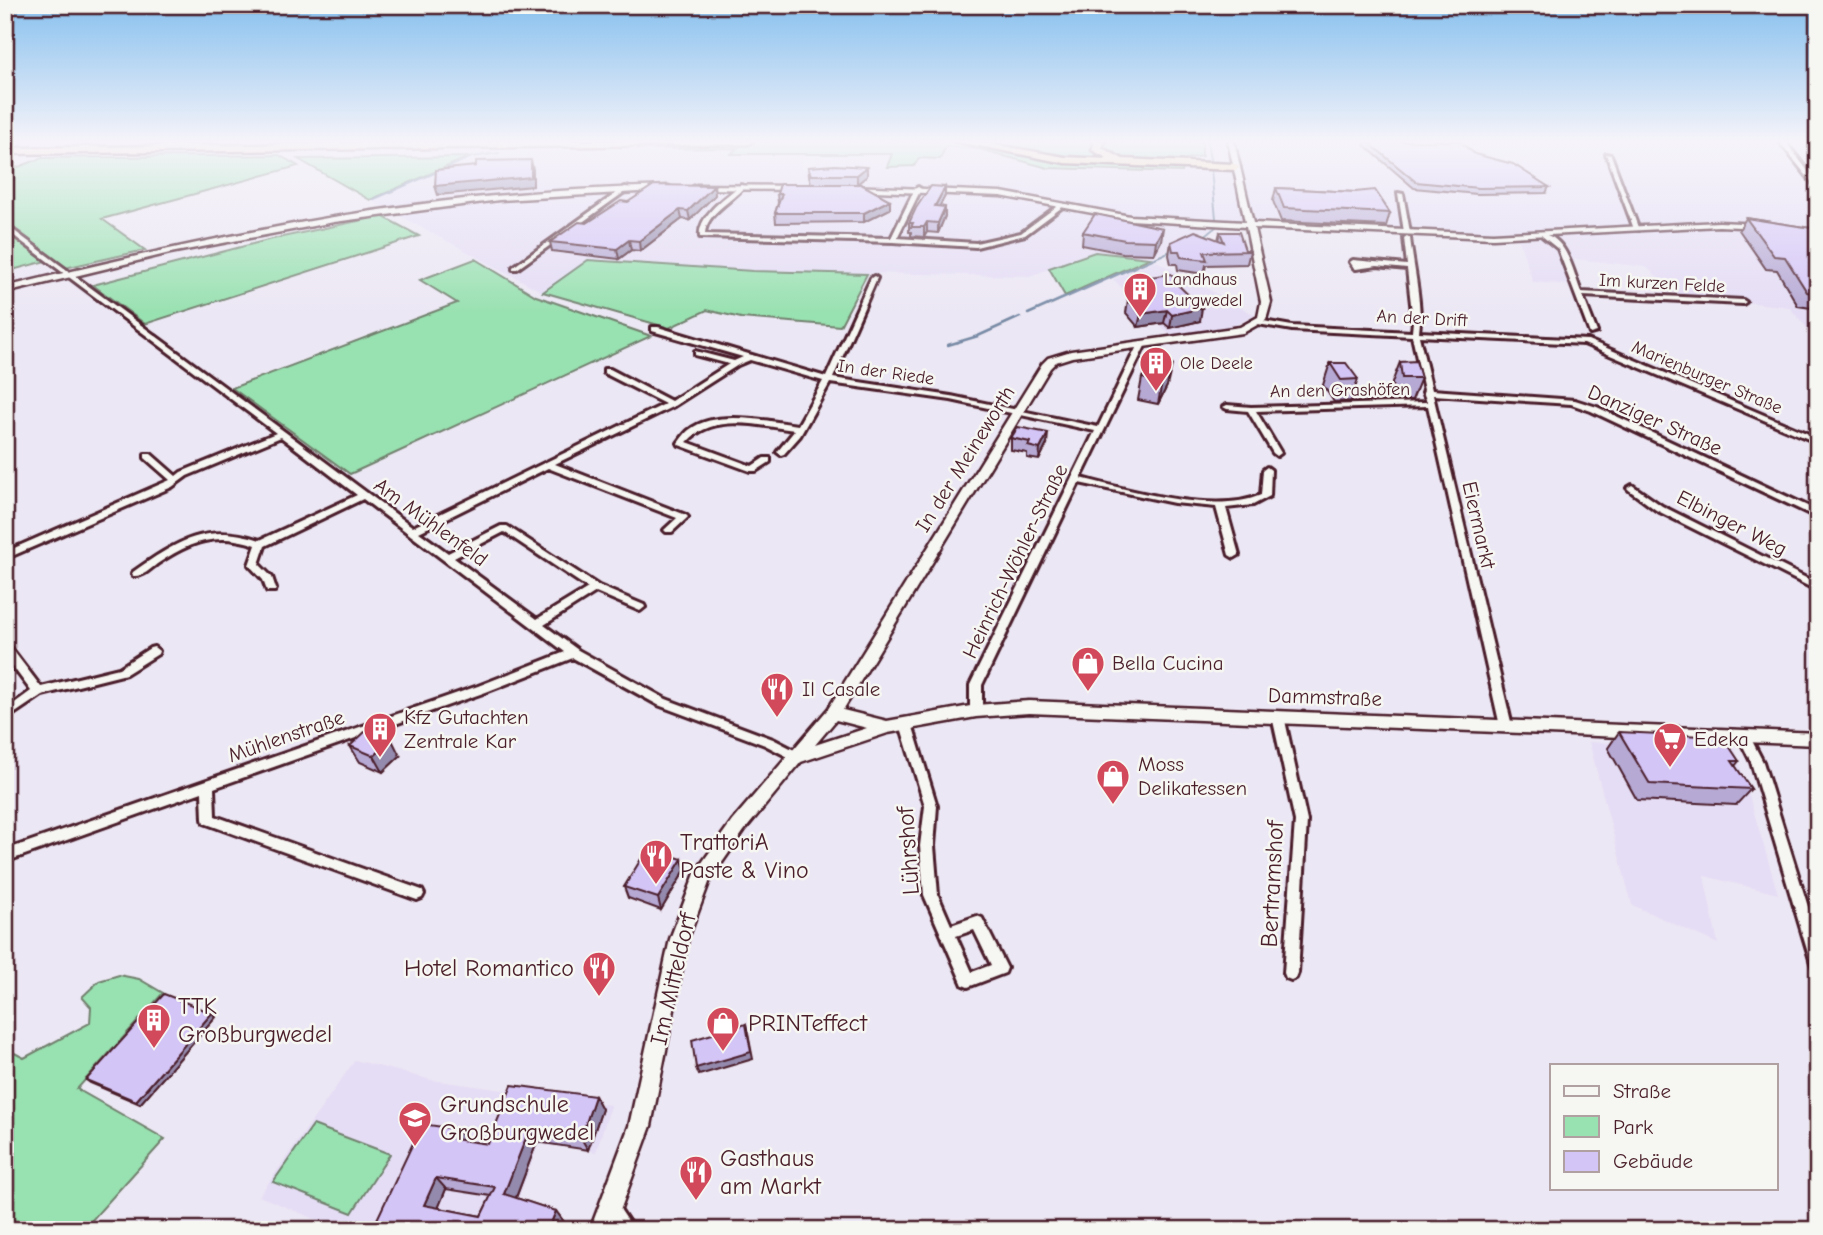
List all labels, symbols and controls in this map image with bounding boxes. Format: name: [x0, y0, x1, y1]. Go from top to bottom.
place label: Landhaus Burgwedel: [1164, 269, 1242, 311]
building icon: Landhaus Burgwedel: [1121, 270, 1159, 319]
street label: Im kurzen Felde: [1598, 270, 1726, 297]
street label: An der Drift: [1376, 306, 1469, 331]
street label: Marienburger Straße: [1628, 336, 1785, 419]
building icon: Ole Deele: [1137, 344, 1175, 393]
place label: Ole Deele: [1180, 353, 1253, 374]
street label: In der Riede: [836, 355, 935, 390]
street label: An den Grashöfen: [1270, 379, 1410, 402]
street label: Danziger Straße: [1584, 380, 1726, 460]
street label: In der Meineworth: [910, 381, 1020, 537]
street label: Heinrich-Wöhler-Straße: [957, 460, 1073, 662]
street label: Am Mühlenfeld: [369, 473, 493, 571]
street label: Eiermarkt: [1457, 479, 1501, 572]
street label: Elbinger Weg: [1673, 485, 1791, 561]
shop icon: Bella Cucina: [1069, 644, 1107, 693]
place label: Bella Cucina: [1112, 651, 1224, 675]
restaurant icon: Il Casale: [758, 670, 796, 719]
place label: Il Casale: [802, 677, 880, 701]
street label: Dammstraße: [1268, 683, 1382, 711]
street label: Mühlenstraße: [225, 705, 347, 767]
place label: Kfz Gutachten Zentrale Kar: [404, 705, 529, 753]
building icon: Kfz Gutachten Zentrale Kar: [361, 710, 399, 759]
supermarket icon: Edeka: [1651, 720, 1689, 769]
place label: Edeka: [1694, 727, 1749, 751]
place label: Moss Delikatessen: [1138, 752, 1247, 800]
shop icon: Moss Delikatessen: [1094, 757, 1132, 806]
street label: Lührshof: [891, 805, 925, 896]
street label: Bertramshof: [1255, 819, 1289, 948]
place label: TrattoriA Paste & Vino: [680, 828, 809, 884]
restaurant icon: TrattoriA Paste & Vino: [637, 837, 675, 886]
street label: Im Mitteldorf: [644, 909, 702, 1048]
restaurant icon: Hotel Romantico: [580, 949, 618, 998]
place label: Hotel Romantico: [404, 954, 574, 982]
place label: TTK Großburgwedel: [178, 992, 332, 1048]
building icon: TTK Großburgwedel: [135, 1001, 173, 1050]
shop icon: PRINTeffect: [704, 1004, 742, 1053]
place label: PRINTeffect: [748, 1009, 868, 1037]
legend: [1550, 1064, 1778, 1190]
text: Straße: [1613, 1079, 1671, 1103]
place label: Grundschule Großburgwedel: [440, 1090, 594, 1146]
school or university icon: Grundschule Großburgwedel: [396, 1099, 434, 1148]
text: Park: [1613, 1115, 1653, 1139]
place label: Gasthaus am Markt: [720, 1144, 822, 1200]
text: Gebäude: [1613, 1149, 1693, 1173]
restaurant icon: Gasthaus am Markt: [677, 1153, 715, 1202]

